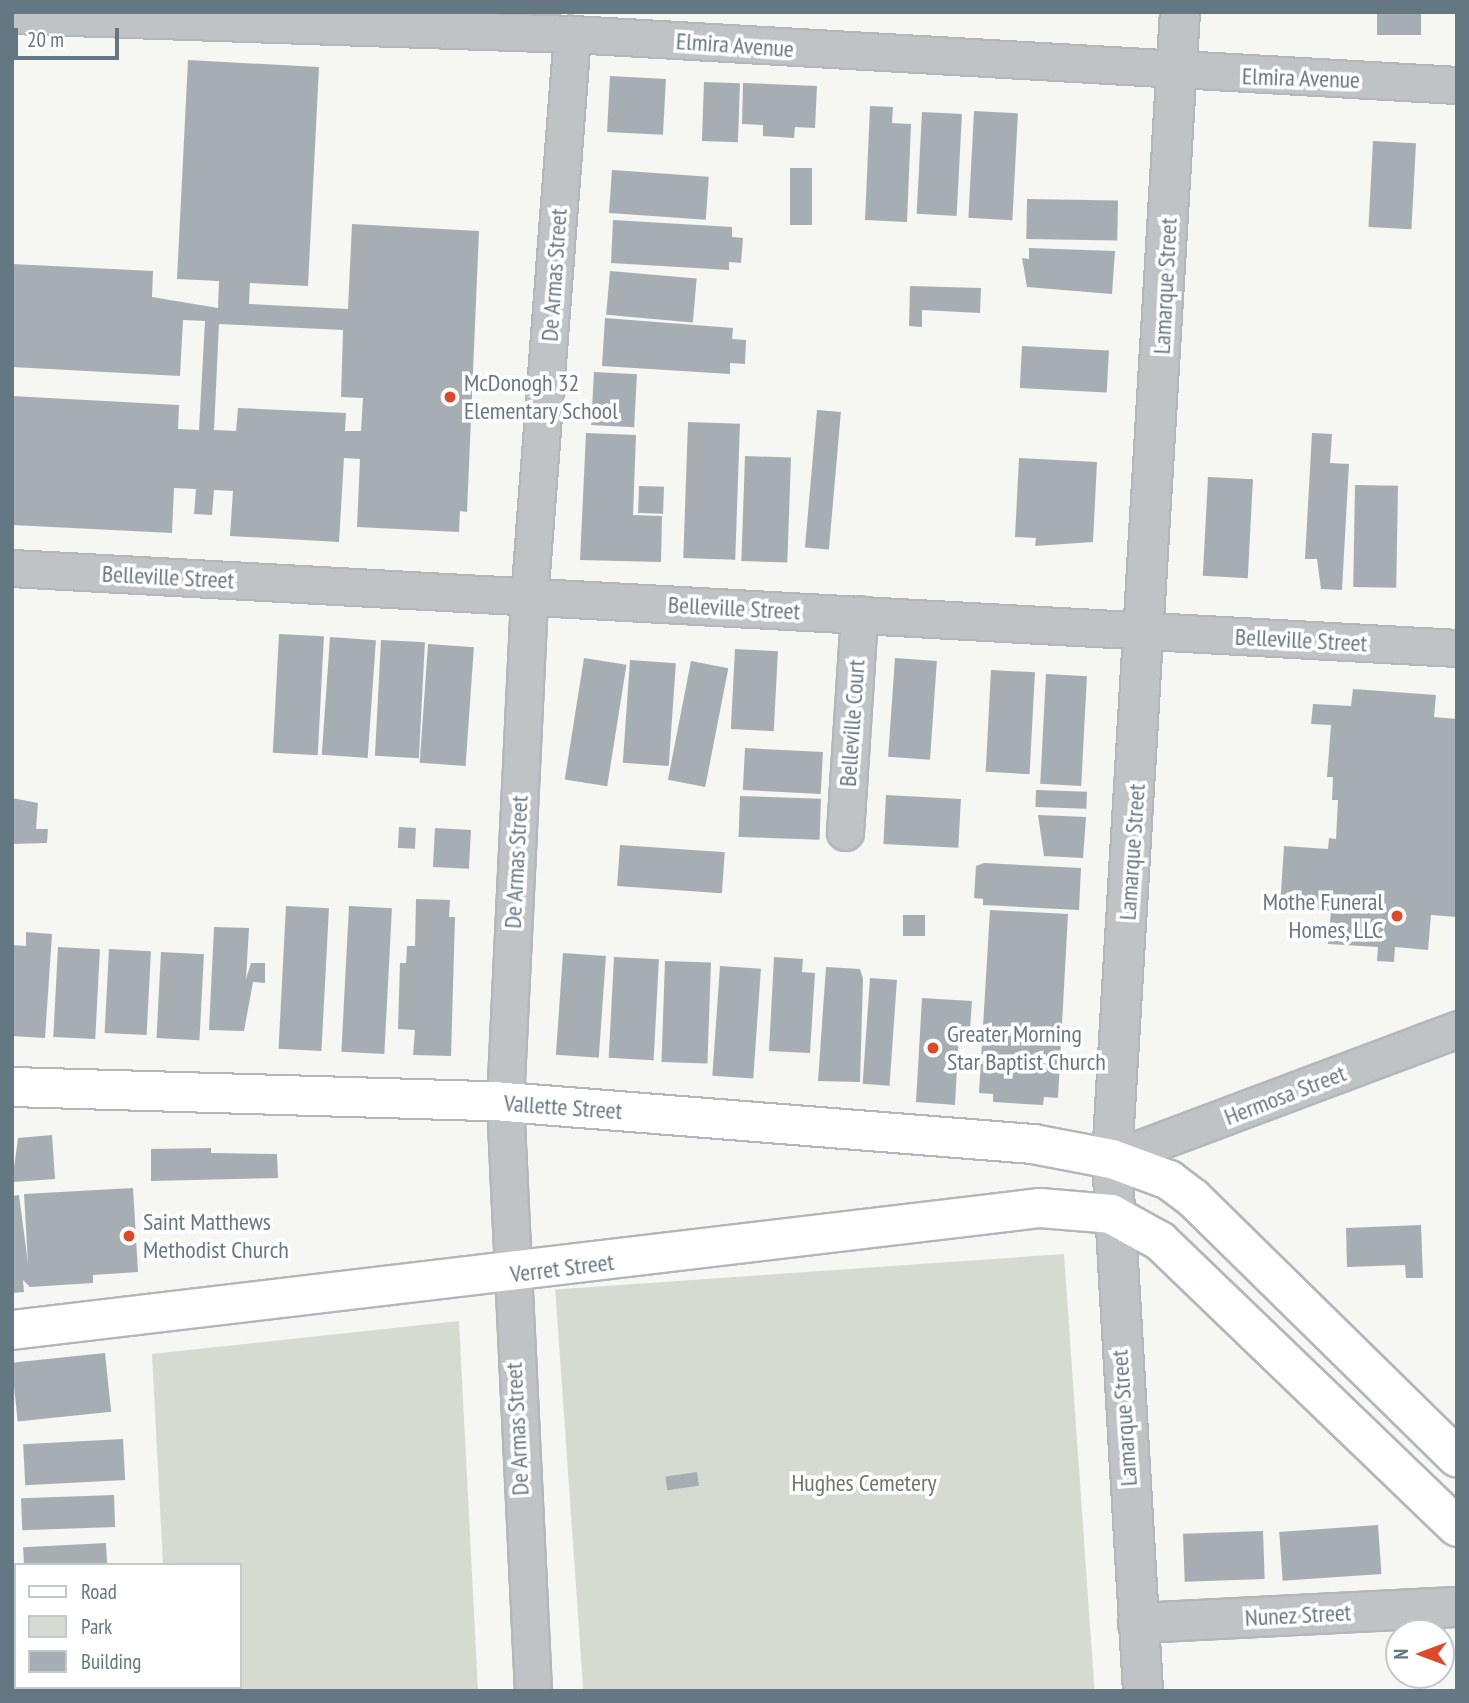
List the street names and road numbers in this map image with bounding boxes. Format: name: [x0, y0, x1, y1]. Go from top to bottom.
street label: Elmira Avenue: [675, 26, 795, 64]
street label: Elmira Avenue: [1241, 62, 1361, 94]
street label: De Armas Street: [535, 207, 573, 343]
street label: Lamarque Street: [1147, 217, 1183, 355]
street label: Belleville Street: [101, 559, 235, 595]
street label: Belleville Street: [667, 590, 801, 626]
street label: Belleville Street: [1234, 622, 1368, 658]
street label: Belleville Court: [833, 658, 871, 788]
street label: Lamarque Street: [1113, 783, 1151, 921]
street label: De Armas Street: [498, 795, 534, 929]
street label: Hermosa Street: [1220, 1059, 1350, 1131]
street label: Vallette Street: [503, 1089, 623, 1125]
street label: Verret Street: [508, 1247, 616, 1289]
street label: Lamarque Street: [1105, 1349, 1143, 1487]
street label: De Armas Street: [499, 1362, 535, 1496]
street label: Nunez Street: [1244, 1598, 1352, 1632]

